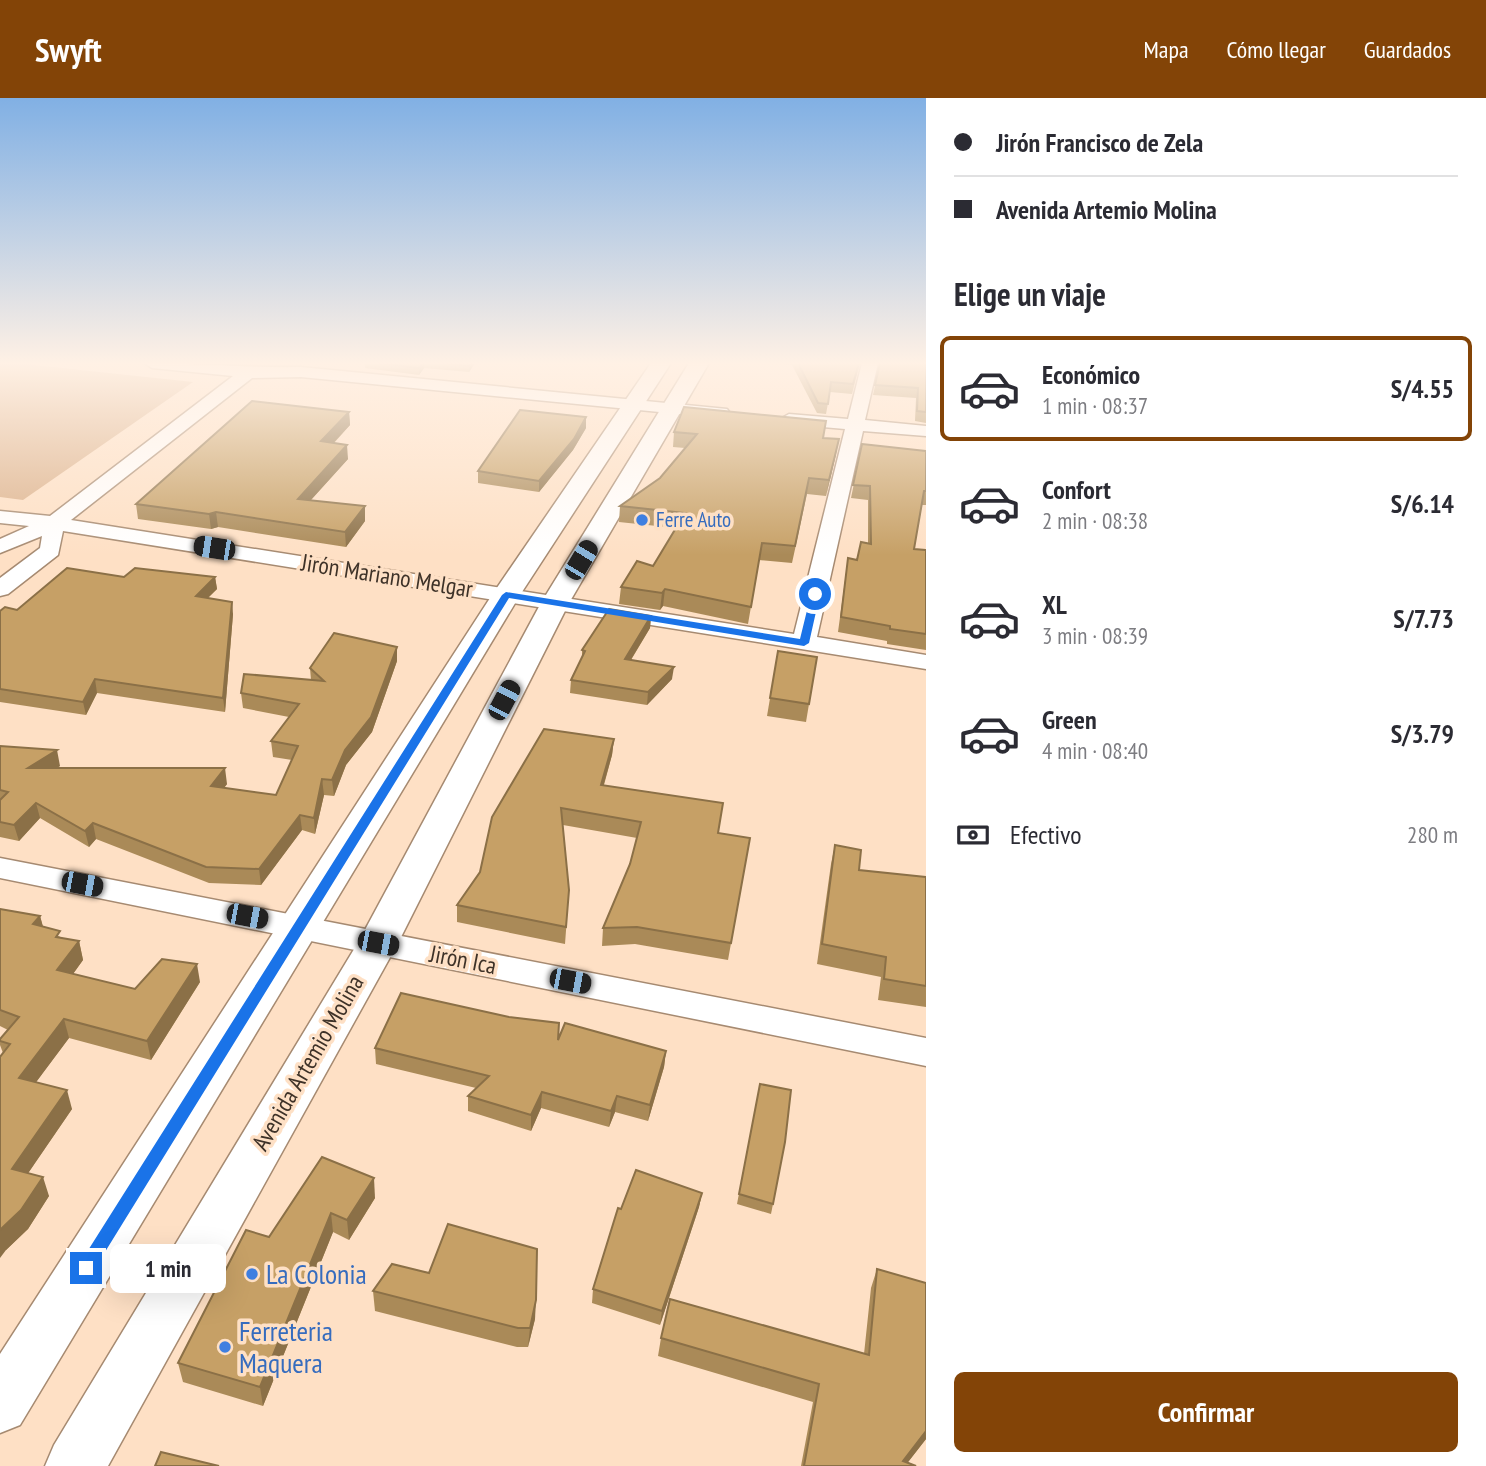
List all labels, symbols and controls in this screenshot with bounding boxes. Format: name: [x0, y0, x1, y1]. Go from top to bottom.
text: Swyft: [35, 28, 102, 71]
text: Mapa: [1144, 34, 1189, 65]
text: Cómo llegar: [1227, 34, 1326, 65]
text: Guardados: [1364, 34, 1451, 65]
text: Jirón Francisco de Zela: [996, 126, 1203, 159]
text: Avenida Artemio Molina: [996, 193, 1217, 226]
text: Elige un viaje: [954, 273, 1106, 315]
icon: car: [958, 357, 1021, 420]
text: Económico: [1042, 358, 1140, 391]
text: S/4.55: [1391, 372, 1454, 405]
text: 1 min · 08:37: [1042, 391, 1148, 420]
icon: car: [958, 472, 1021, 535]
text: Confort: [1042, 473, 1111, 506]
text: S/6.14: [1391, 487, 1454, 520]
place label: Ferre Auto: [656, 506, 731, 533]
text: 2 min · 08:38: [1042, 506, 1148, 535]
marker: Ferre Auto: [634, 512, 650, 528]
car: [192, 534, 237, 562]
car: [562, 537, 601, 583]
street label: Jirón Mariano Melgar: [298, 546, 475, 604]
route start: [799, 578, 831, 610]
icon: car: [958, 587, 1021, 650]
text: XL: [1042, 588, 1067, 621]
text: S/7.73: [1393, 602, 1454, 635]
text: 3 min · 08:39: [1042, 621, 1148, 650]
car: [485, 677, 524, 723]
icon: car: [958, 702, 1021, 765]
text: Green: [1042, 703, 1097, 736]
text: S/3.79: [1391, 717, 1454, 750]
text: 4 min · 08:40: [1042, 736, 1148, 765]
icon: cash: [954, 816, 992, 854]
text: Efectivo: [1010, 818, 1082, 851]
text: 280 m: [1407, 820, 1458, 849]
car: [60, 870, 105, 898]
car: [225, 902, 270, 930]
car: [356, 929, 401, 957]
street label: Jirón Ica: [426, 938, 499, 981]
car: [548, 967, 593, 995]
street label: Avenida Artemio Molina: [245, 969, 370, 1156]
callout: 1 min: [110, 1244, 226, 1292]
route end: [70, 1252, 102, 1284]
text: 1 min: [145, 1254, 191, 1283]
place label: La Colonia: [266, 1255, 367, 1292]
marker: La Colonia: [244, 1266, 260, 1282]
place label: Ferreteria Maquera: [239, 1312, 333, 1381]
marker: Ferreteria Maquera: [217, 1339, 233, 1355]
button: Confirmar: [954, 1372, 1458, 1452]

